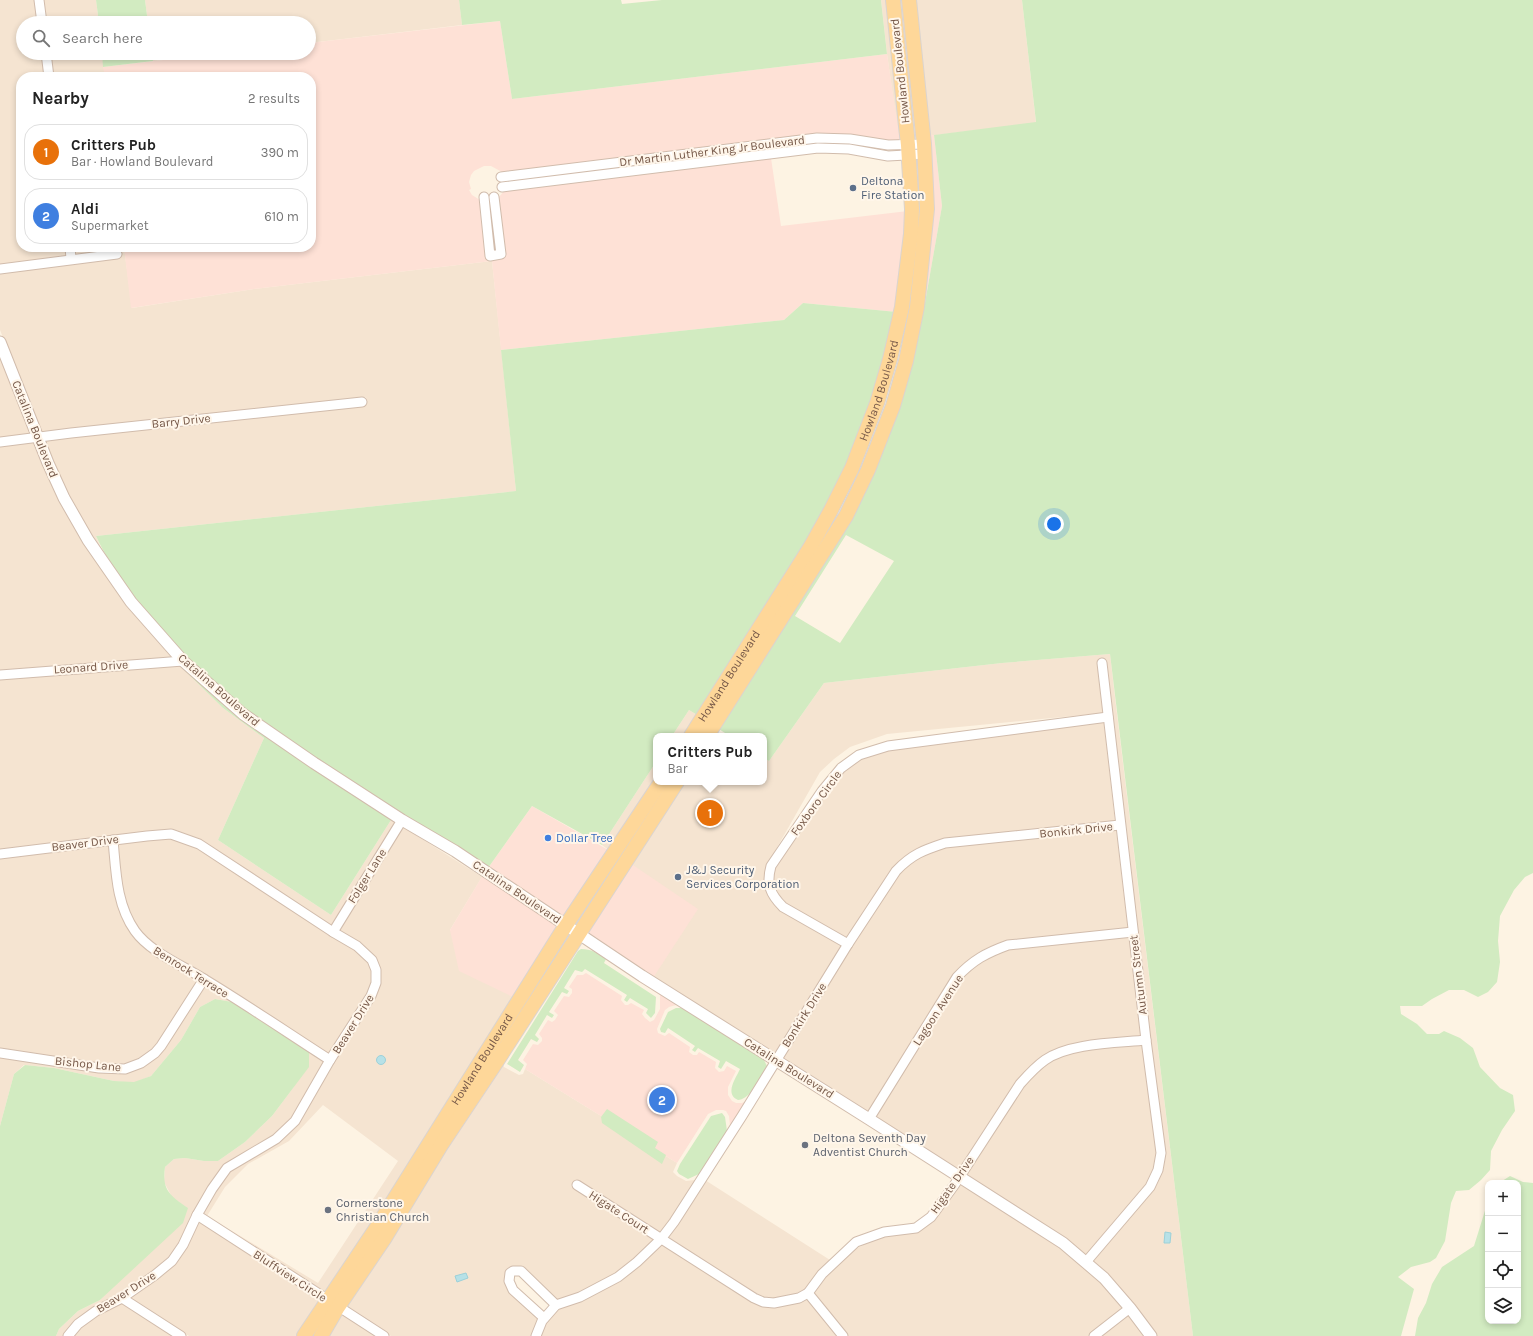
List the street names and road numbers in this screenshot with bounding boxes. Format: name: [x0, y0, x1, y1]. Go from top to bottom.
street label: Howland Boulevard: [888, 18, 912, 124]
street label: Dr Martin Luther King Jr Boulevard: [618, 133, 806, 169]
street label: Howland Boulevard: [856, 339, 901, 443]
street label: Catalina Boulevard: [9, 378, 61, 480]
street label: Barry Drive: [151, 411, 211, 431]
street label: Howland Boulevard: [695, 628, 763, 724]
street label: Catalina Boulevard: [175, 651, 263, 729]
street label: Leonard Drive: [53, 657, 129, 677]
street label: Foxboro Circle: [788, 768, 844, 838]
street label: Bonkirk Drive: [1039, 819, 1113, 841]
street label: Beaver Drive: [51, 832, 119, 854]
street label: Folger Lane: [345, 846, 389, 906]
street label: Catalina Boulevard: [470, 857, 564, 927]
street label: Autumn Street: [1126, 934, 1150, 1016]
street label: Benrock Terrace: [151, 943, 231, 1001]
street label: Lagoon Avenue: [910, 972, 966, 1048]
street label: Bonkirk Drive: [779, 980, 829, 1050]
street label: Beaver Drive: [329, 992, 377, 1056]
street label: Howland Boulevard: [448, 1011, 516, 1108]
street label: Catalina Boulevard: [741, 1035, 837, 1101]
street label: Bishop Lane: [54, 1054, 122, 1074]
street label: Higate Drive: [927, 1154, 977, 1216]
street label: Higate Court: [586, 1187, 652, 1237]
street label: Bluffview Circle: [251, 1247, 329, 1305]
street label: Beaver Drive: [94, 1268, 158, 1316]

